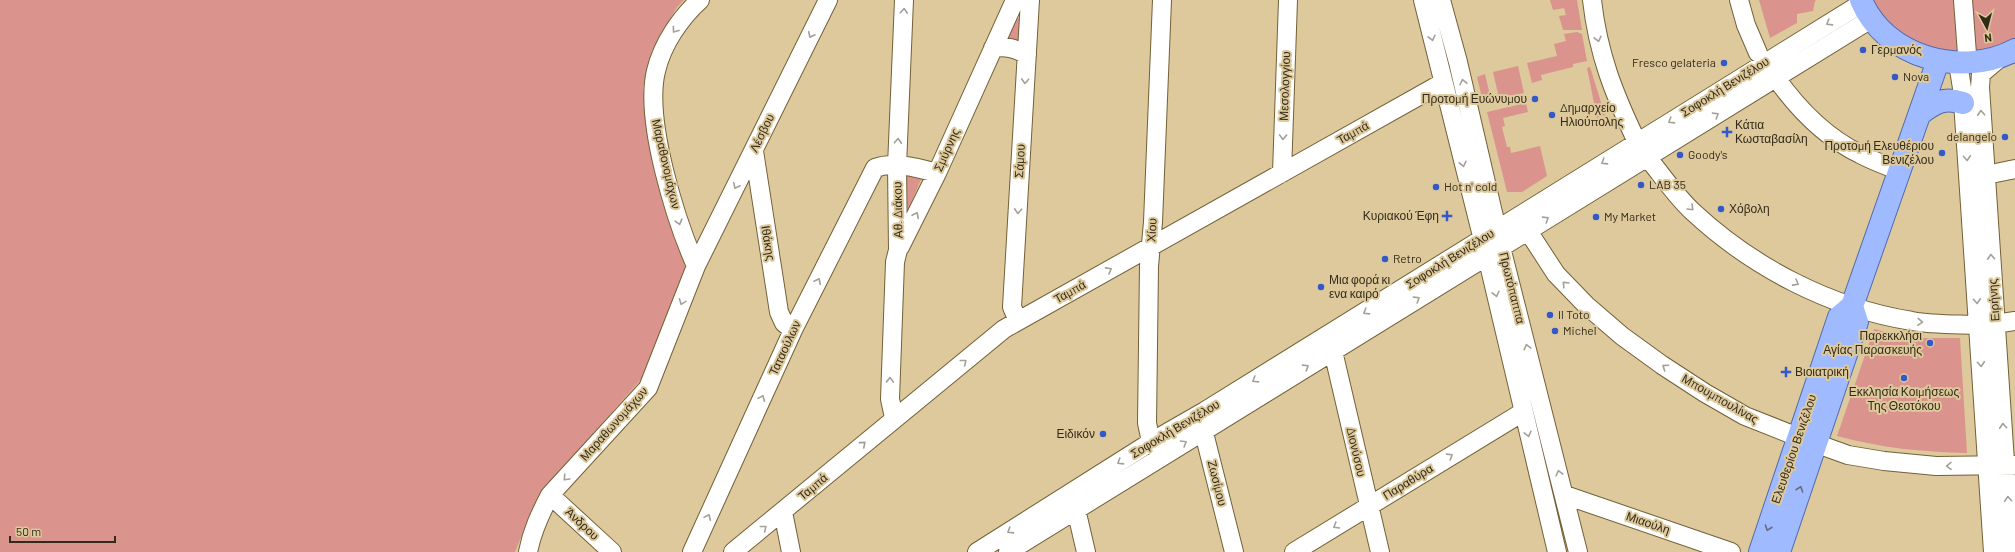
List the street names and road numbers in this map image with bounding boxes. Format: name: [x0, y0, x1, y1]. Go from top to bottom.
street label: Μεσολογγίου: [1276, 51, 1293, 121]
street label: Σοφοκλή Βενιζέλου: [1678, 53, 1772, 120]
street label: Λέσβου: [746, 111, 777, 154]
street label: Μαραθονομάχων: [649, 118, 684, 210]
street label: Ταμπά: [1334, 118, 1371, 147]
street label: Σμύρνης: [930, 126, 963, 174]
street label: Σάμου: [1011, 144, 1027, 178]
street label: Αθ. Διάκου: [890, 182, 904, 239]
street label: Χίου: [1143, 218, 1159, 242]
street label: Ιθάκης: [758, 224, 779, 262]
street label: Σοφοκλή Βενιζέλου: [1403, 225, 1497, 292]
street label: Πρωτόπαππα: [1496, 251, 1529, 325]
street label: Ταμπά: [1051, 277, 1088, 306]
street label: Ειρήνης: [1985, 278, 2002, 322]
street label: Ταταούλων: [765, 318, 803, 377]
street label: Μπουμπουλίνας: [1679, 371, 1761, 427]
street label: Μαραθωνομάχων: [577, 384, 651, 464]
street label: Ελευθερίου Βενιζέλου: [1768, 392, 1819, 506]
street label: Σοφοκλή Βενιζέλου: [1127, 396, 1222, 461]
street label: Διονύσου: [1345, 426, 1369, 478]
street label: Ζωσίμου: [1206, 458, 1230, 507]
street label: Παραθύρα: [1380, 460, 1436, 503]
street label: Ταμπά: [795, 470, 830, 503]
street label: Άνδρου: [562, 504, 602, 543]
street label: Μιαούλη: [1624, 508, 1672, 537]

